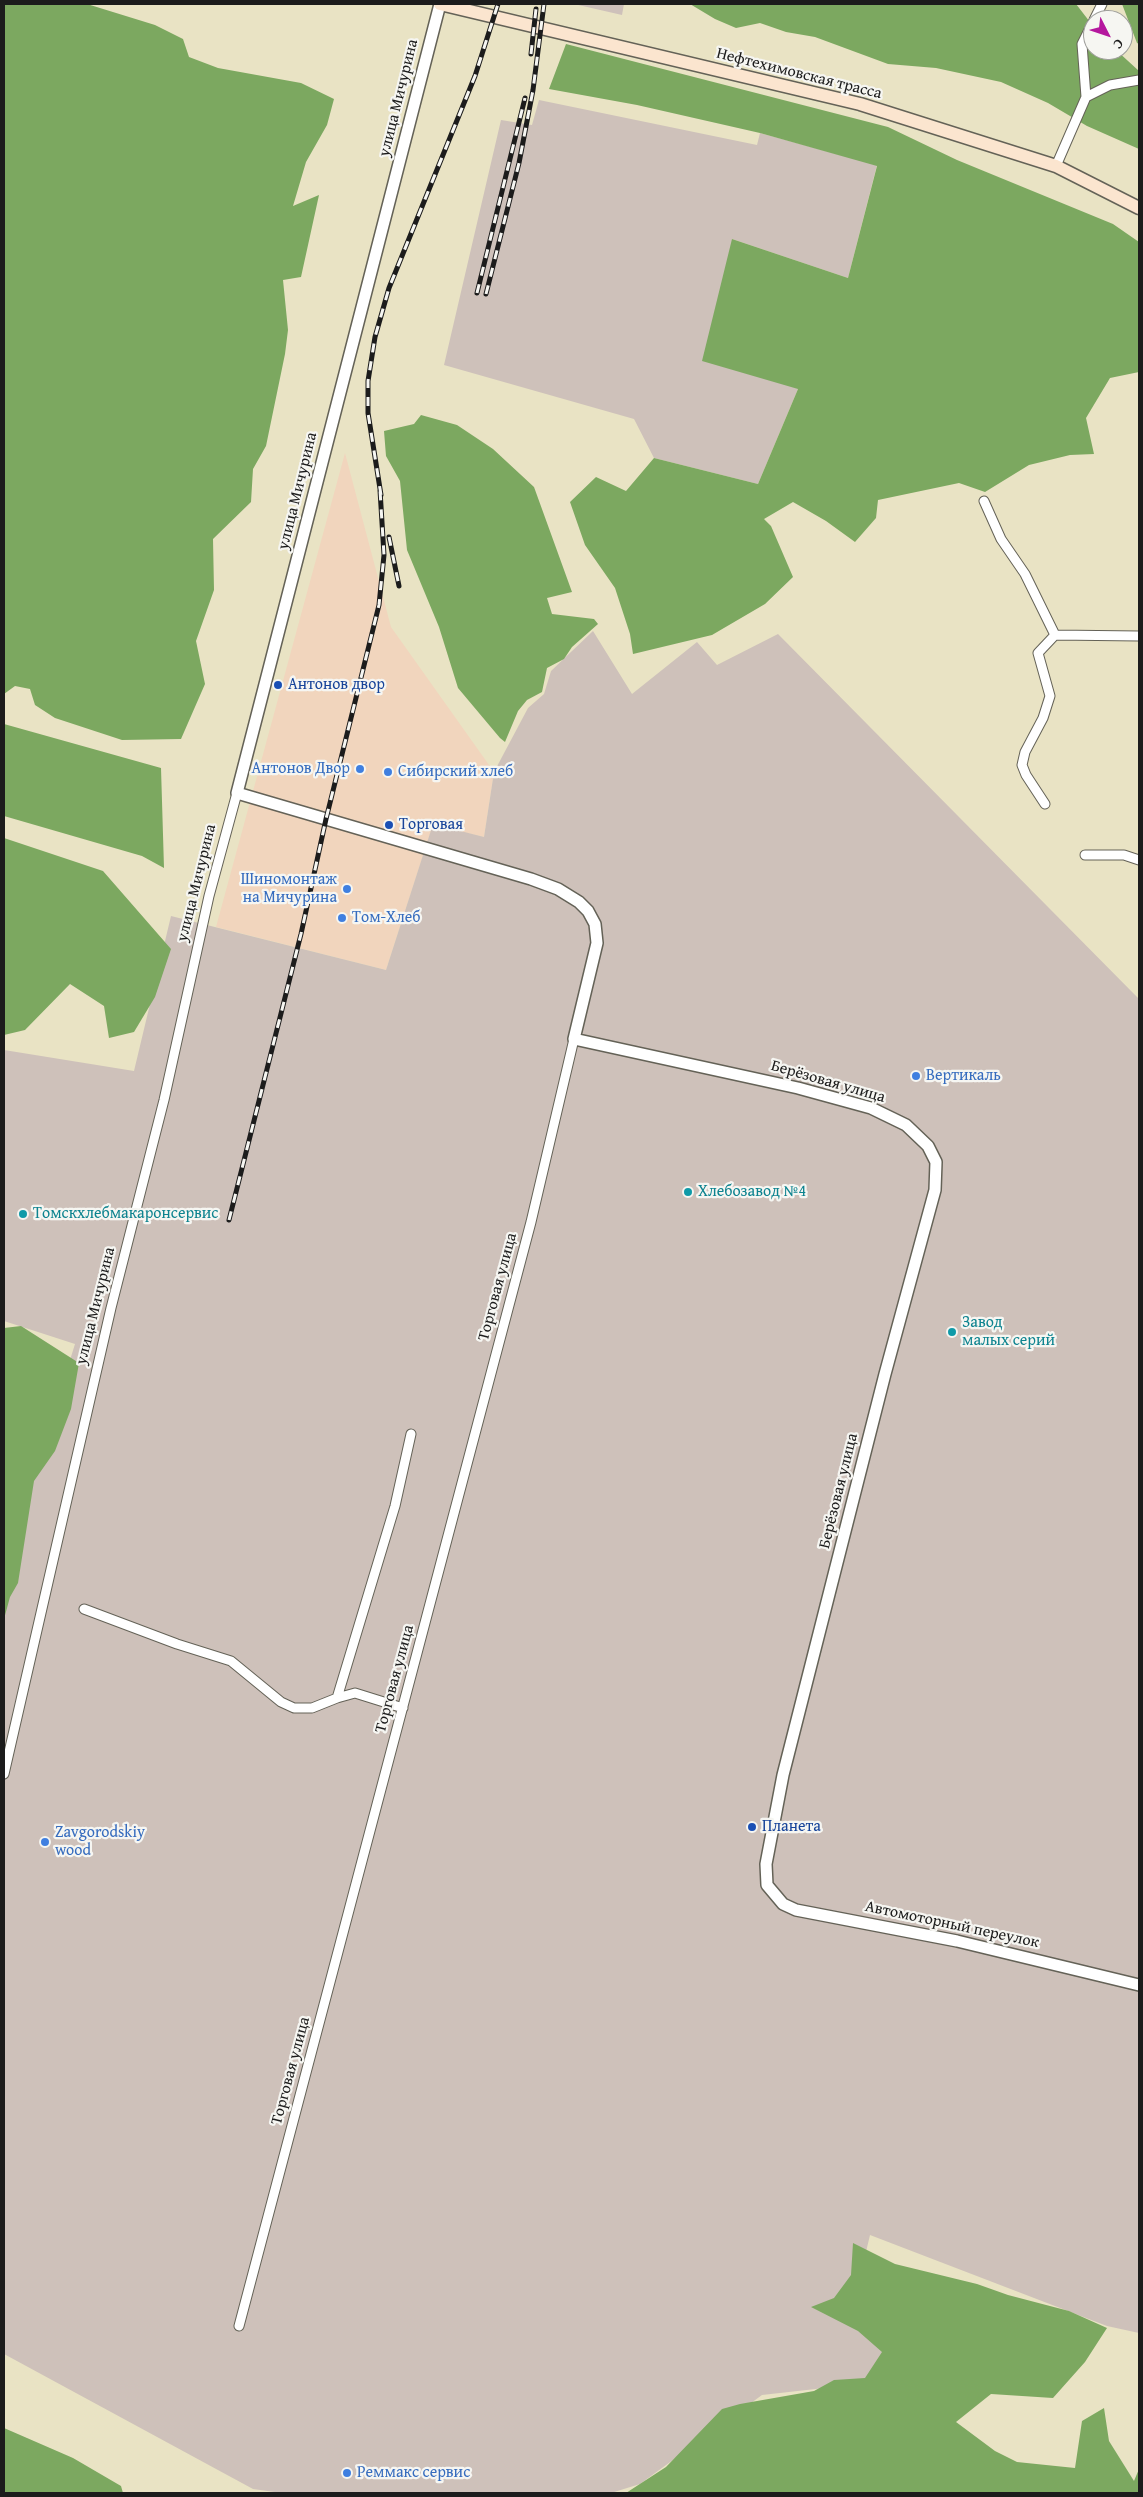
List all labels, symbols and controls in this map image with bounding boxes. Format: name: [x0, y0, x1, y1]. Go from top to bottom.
north arrow: [1083, 10, 1133, 60]
text: С: [1108, 35, 1129, 54]
street label: улица Мичурина: [375, 37, 423, 159]
street label: Нефтехимовская трасса: [714, 44, 884, 104]
street label: улица Мичурина: [274, 430, 322, 552]
place label: Антонов двор: [288, 675, 385, 695]
marker: Антонов двор: [272, 679, 284, 691]
place label: Антонов Двор: [252, 759, 350, 779]
place label: Сибирский хлеб: [398, 762, 513, 782]
marker: Антонов Двор: [354, 763, 366, 775]
marker: Сибирский хлеб: [382, 766, 394, 778]
place label: Торговая: [399, 815, 463, 835]
marker: Торговая: [383, 819, 395, 831]
street label: улица Мичурина: [173, 822, 221, 944]
place label: Шиномонтаж на Мичурина: [241, 870, 337, 908]
marker: Шиномонтаж на Мичурина: [341, 883, 353, 895]
place label: Том-Хлеб: [352, 908, 420, 928]
marker: Том-Хлеб: [336, 912, 348, 924]
street label: Берёзовая улица: [769, 1057, 887, 1107]
place label: Вертикаль: [926, 1066, 1001, 1086]
marker: Вертикаль: [910, 1070, 922, 1082]
place label: Хлебозавод №4: [698, 1182, 806, 1202]
marker: Хлебозавод №4: [682, 1186, 694, 1198]
place label: Томскхлебмакаронсервис: [33, 1204, 218, 1224]
marker: Томскхлебмакаронсервис: [17, 1208, 29, 1220]
street label: Торговая улица: [474, 1231, 522, 1343]
street label: улица Мичурина: [72, 1245, 120, 1367]
place label: Завод малых серий: [962, 1313, 1055, 1351]
marker: Завод малых серий: [946, 1326, 958, 1338]
street label: Берёзовая улица: [815, 1431, 863, 1551]
street label: Торговая улица: [371, 1623, 419, 1735]
place label: Планета: [762, 1817, 821, 1837]
marker: Планета: [746, 1821, 758, 1833]
place label: Zavgorodskiy wood: [55, 1823, 145, 1861]
marker: Zavgorodskiy wood: [39, 1836, 51, 1848]
street label: Автомоторный переулок: [863, 1897, 1041, 1953]
street label: Торговая улица: [267, 2015, 315, 2127]
place label: Реммакс сервис: [357, 2463, 470, 2483]
marker: Реммакс сервис: [341, 2467, 353, 2479]

